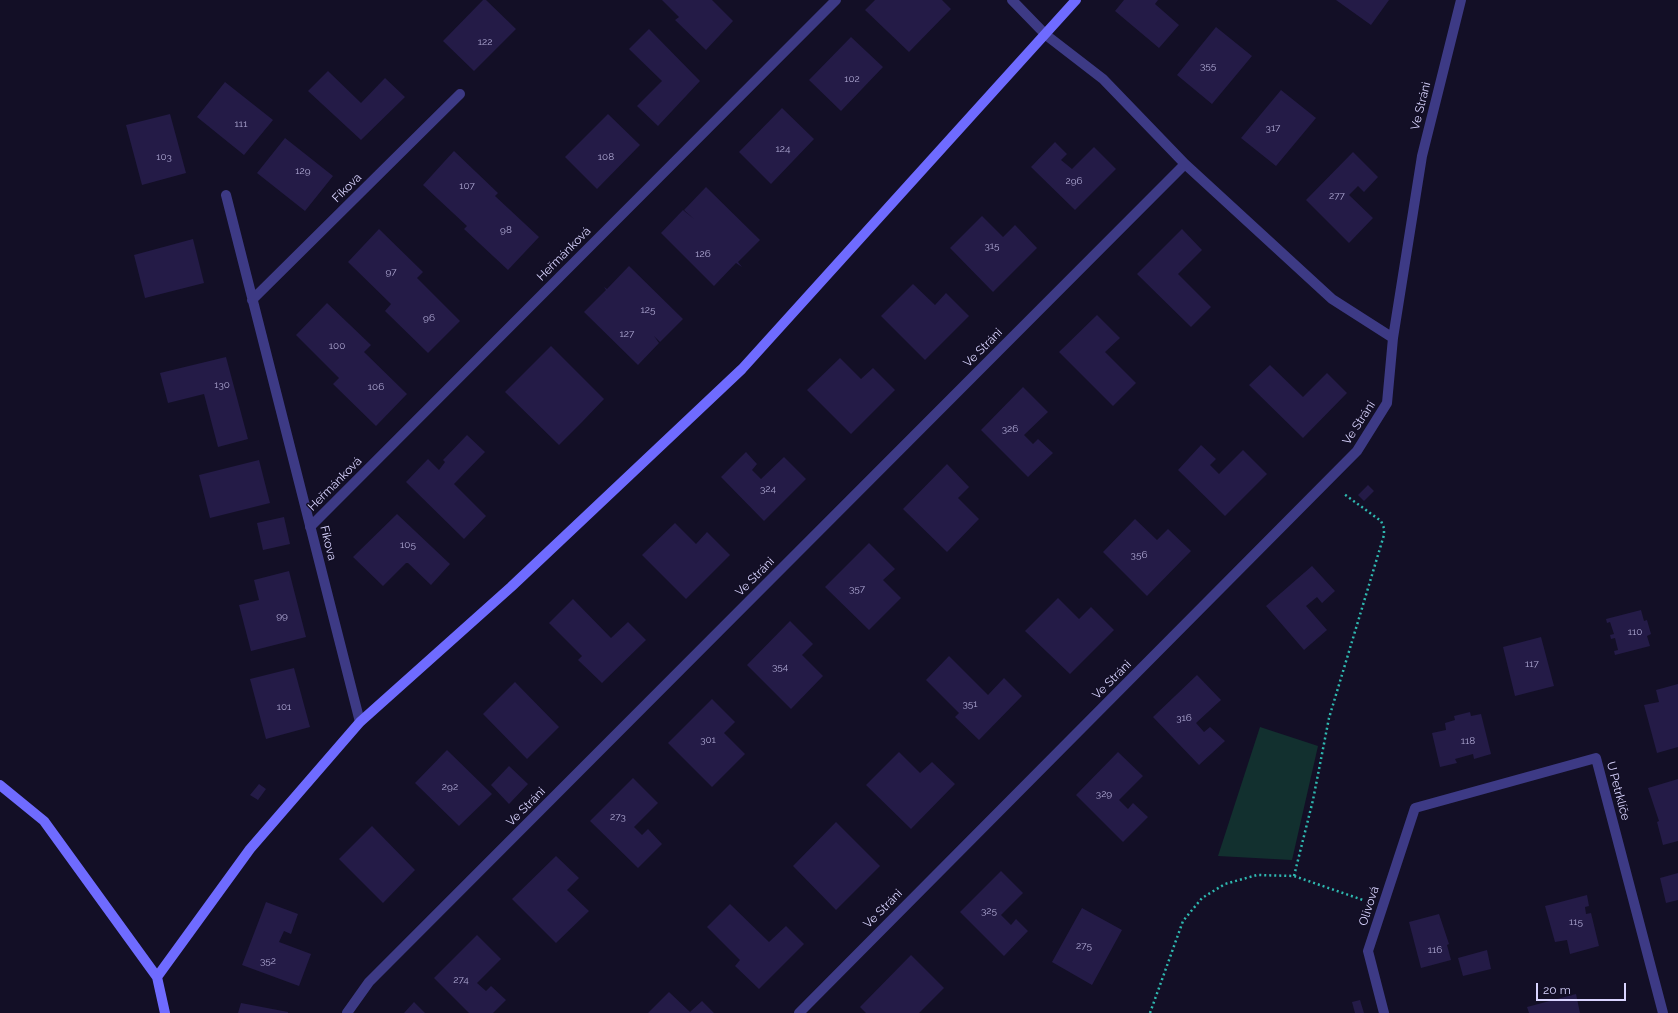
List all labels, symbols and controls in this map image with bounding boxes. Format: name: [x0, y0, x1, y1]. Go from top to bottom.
house number: 122: [478, 36, 492, 48]
house number: 355: [1200, 60, 1216, 72]
house number: 102: [844, 73, 860, 85]
street label: Ve Stráni: [1408, 80, 1434, 132]
house number: 111: [235, 118, 247, 130]
house number: 317: [1266, 122, 1280, 134]
house number: 124: [776, 143, 790, 155]
house number: 103: [156, 151, 172, 163]
house number: 108: [598, 151, 614, 163]
house number: 129: [295, 165, 311, 177]
street label: Fíkova: [329, 170, 365, 206]
house number: 296: [1065, 175, 1083, 187]
house number: 107: [459, 180, 475, 192]
house number: 277: [1329, 190, 1345, 202]
house number: 98: [500, 224, 512, 236]
street label: Heřmánková: [534, 224, 594, 284]
house number: 315: [984, 240, 1000, 252]
house number: 126: [695, 248, 711, 260]
house number: 97: [385, 266, 397, 278]
house number: 125: [641, 304, 655, 316]
house number: 96: [423, 312, 435, 324]
street label: Ve Stráni: [961, 326, 1005, 370]
house number: 127: [620, 328, 634, 340]
house number: 100: [329, 340, 345, 352]
house number: 130: [214, 379, 230, 391]
house number: 106: [368, 381, 384, 393]
street label: Ve Stráni: [1340, 399, 1378, 447]
house number: 326: [1002, 423, 1018, 435]
street label: Heřmánková: [305, 454, 365, 514]
house number: 324: [760, 483, 776, 495]
street label: Fíkova: [317, 524, 339, 562]
house number: 105: [400, 539, 416, 551]
house number: 356: [1131, 549, 1147, 561]
street label: Ve Stráni: [733, 555, 777, 599]
house number: 357: [849, 583, 865, 595]
house number: 99: [276, 610, 288, 622]
house number: 110: [1628, 626, 1642, 638]
street label: Ve Stráni: [1090, 658, 1134, 702]
house number: 117: [1525, 658, 1539, 670]
house number: 354: [772, 661, 788, 673]
house number: 351: [962, 698, 978, 710]
house number: 101: [277, 701, 291, 713]
house number: 316: [1176, 712, 1192, 724]
house number: 301: [700, 734, 716, 746]
house number: 118: [1461, 735, 1475, 747]
street label: U Petrklíče: [1603, 760, 1633, 822]
house number: 292: [442, 781, 458, 793]
street label: Ve Stráni: [504, 785, 548, 829]
house number: 329: [1096, 788, 1112, 800]
house number: 273: [610, 811, 626, 823]
street label: Olivová: [1356, 884, 1382, 928]
street label: Ve Stráni: [861, 887, 905, 931]
house number: 325: [981, 905, 997, 917]
house number: 115: [1569, 916, 1583, 928]
house number: 275: [1076, 940, 1092, 952]
house number: 116: [1428, 944, 1442, 956]
house number: 352: [260, 955, 276, 967]
house number: 274: [453, 974, 469, 986]
scale bar: [1538, 975, 1628, 1001]
text: 20 m: [1543, 983, 1571, 997]

